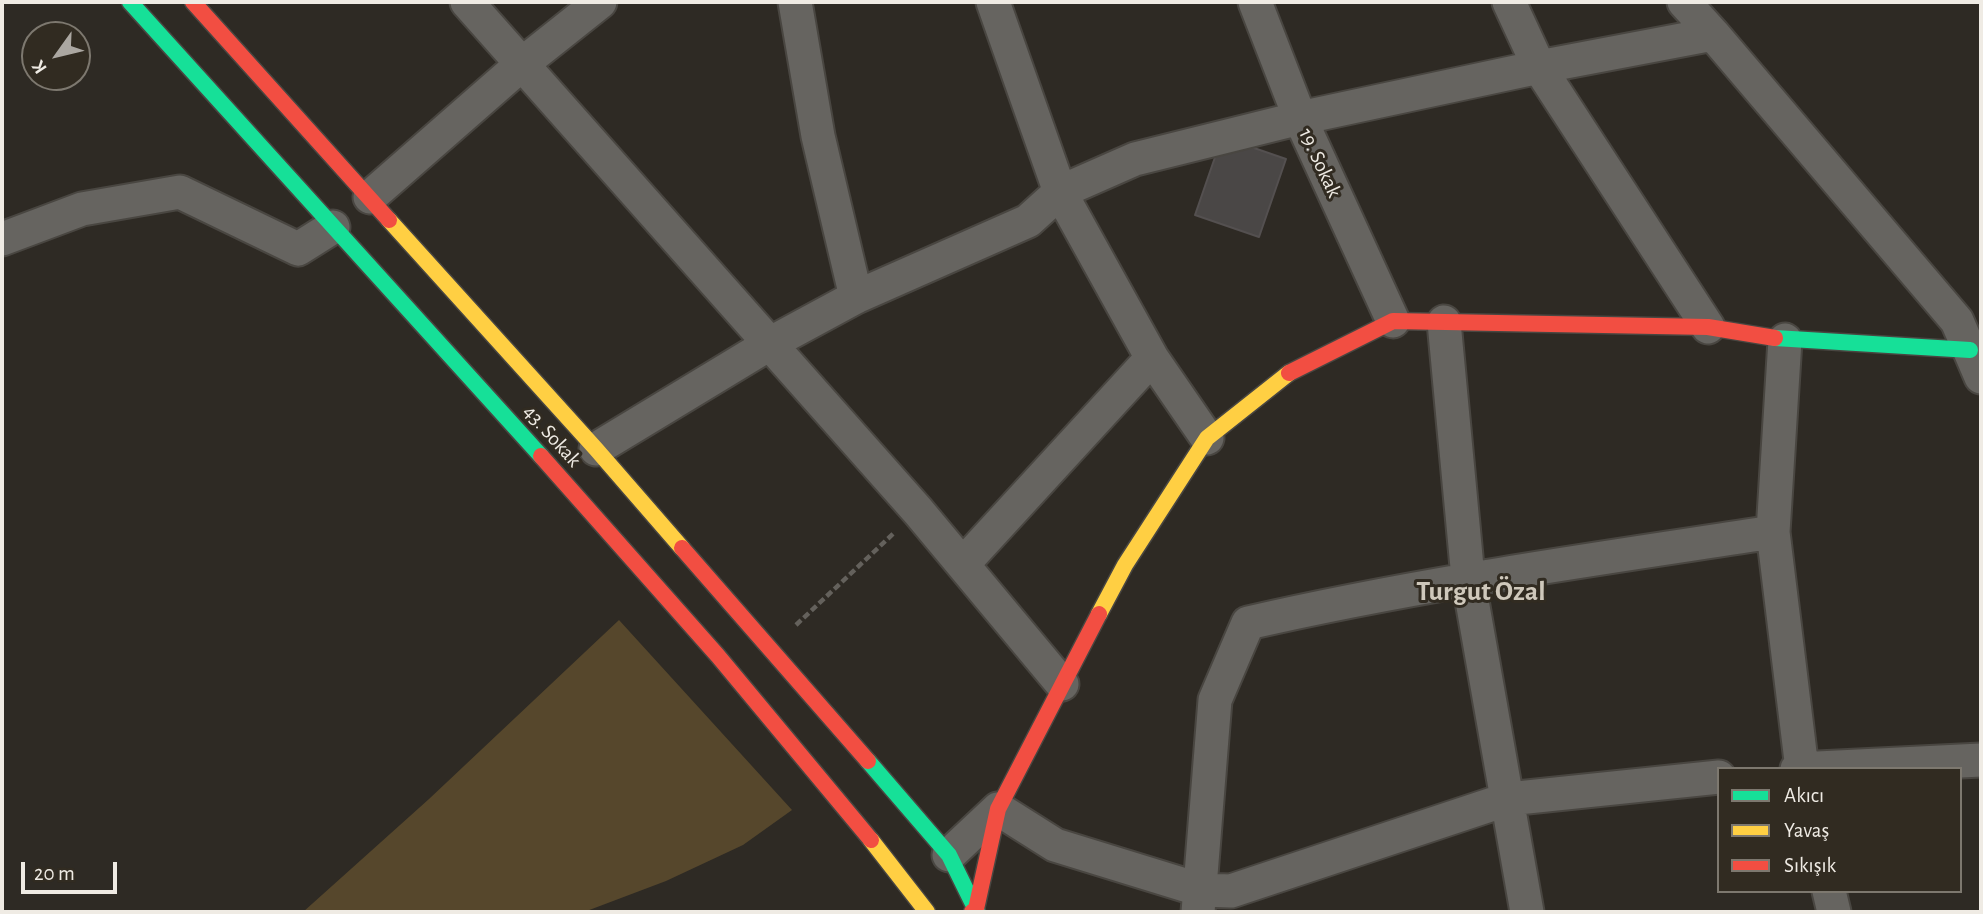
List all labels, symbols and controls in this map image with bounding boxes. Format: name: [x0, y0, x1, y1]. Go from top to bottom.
north arrow: [21, 21, 91, 91]
text: K: [29, 57, 51, 77]
street label: 19. Sokak: [1293, 124, 1347, 202]
street label: 43. Sokak: [517, 400, 587, 472]
district label: Turgut Özal: [1416, 575, 1546, 609]
legend: [1717, 767, 1962, 893]
text: Akıcı: [1784, 785, 1824, 806]
text: Yavaş: [1784, 820, 1829, 841]
scale bar: [24, 848, 121, 892]
text: Sıkışık: [1784, 855, 1836, 876]
text: 20 m: [34, 863, 75, 884]

